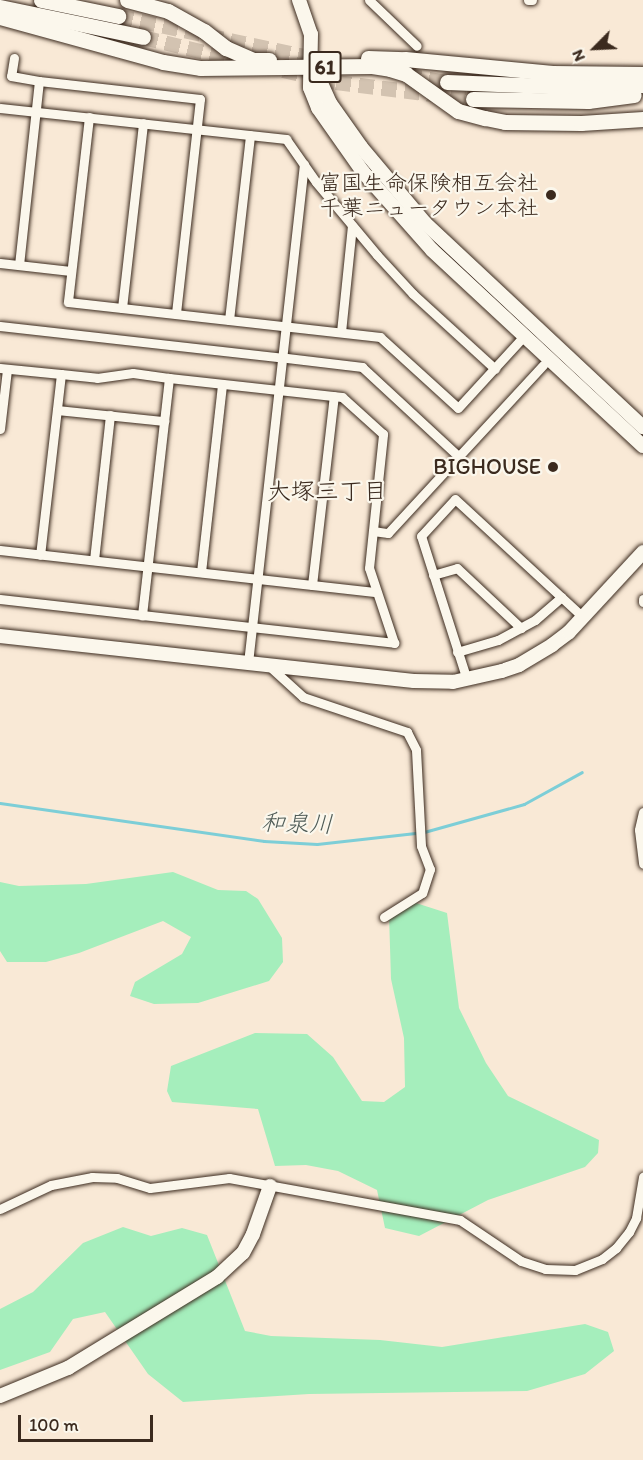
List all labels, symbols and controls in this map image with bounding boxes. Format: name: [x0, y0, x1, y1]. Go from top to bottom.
north arrow: [565, 18, 625, 78]
text: N: [567, 47, 589, 64]
road number: 61: [308, 49, 342, 85]
place label: 富国生命保険相互会社 千葉ニュータウン本社: [319, 169, 539, 220]
marker: 富国生命保険相互会社 千葉ニュータウン本社: [544, 188, 558, 202]
place label: BIGHOUSE: [433, 454, 541, 480]
marker: BIGHOUSE: [546, 460, 560, 474]
district label: 大塚三丁目: [267, 477, 387, 505]
water label: 和泉川: [261, 807, 333, 839]
scale bar: [21, 1403, 156, 1441]
text: 100 m: [29, 1414, 79, 1436]

